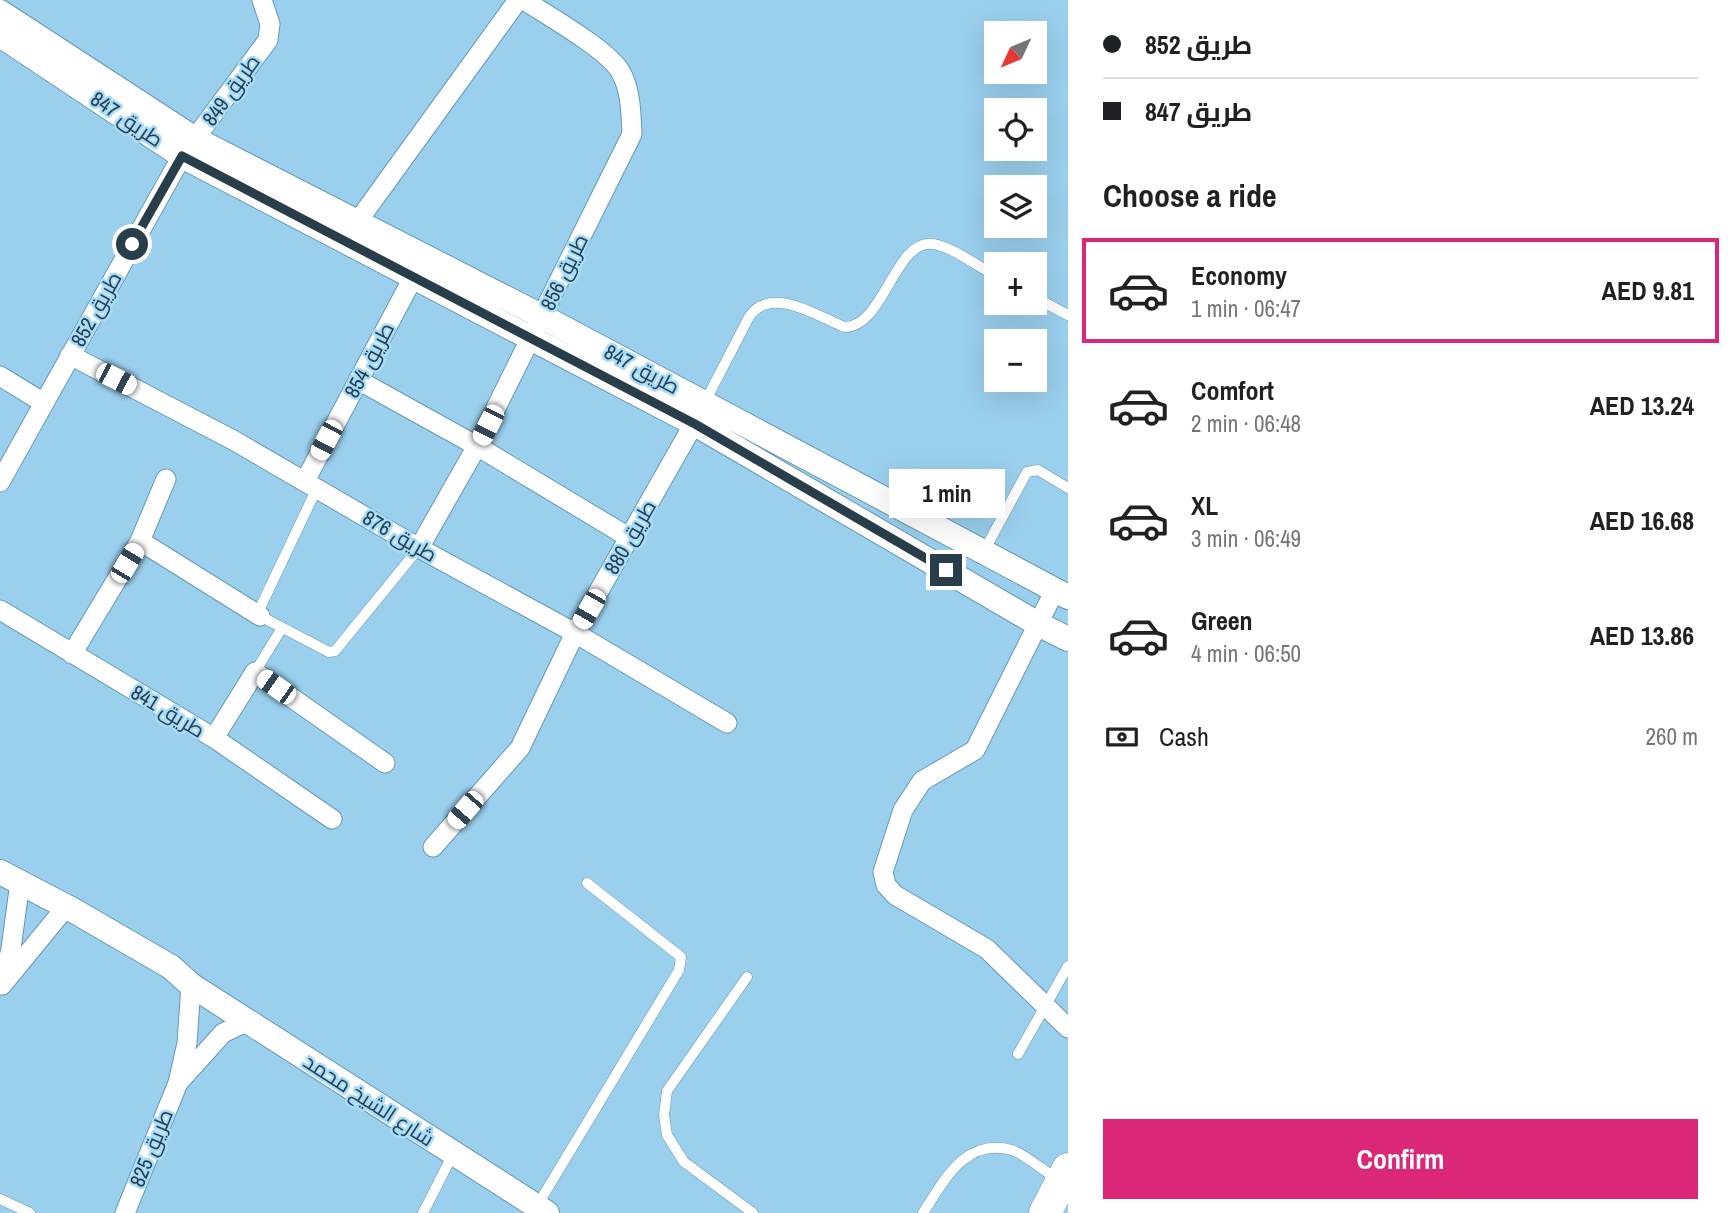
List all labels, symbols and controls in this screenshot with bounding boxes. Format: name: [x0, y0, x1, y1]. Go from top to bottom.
north arrow: [984, 21, 1046, 84]
map controls: [984, 21, 1047, 392]
text: طريق 852: [1145, 27, 1252, 62]
street label: طريق 849: [195, 49, 267, 131]
street label: طريق 847: [85, 84, 169, 154]
text: طريق 847: [1145, 94, 1252, 129]
button: locate: [984, 98, 1047, 161]
text: Choose a ride: [1103, 174, 1277, 217]
button: layers: [984, 175, 1047, 238]
route start: [116, 228, 148, 260]
street label: طريق 856: [533, 229, 595, 315]
button: +: [984, 252, 1047, 315]
text: Economy: [1191, 258, 1287, 293]
icon: car: [1107, 259, 1170, 322]
street label: طريق 852: [64, 266, 128, 352]
text: AED 9.81: [1602, 273, 1694, 308]
text: 1 min · 06:47: [1191, 293, 1301, 324]
street label: طريق 854: [337, 317, 401, 403]
button: −: [984, 329, 1047, 392]
street label: طريق 847: [599, 337, 685, 401]
car: [93, 360, 140, 398]
text: Comfort: [1191, 373, 1274, 408]
icon: car: [1107, 374, 1170, 437]
text: AED 13.24: [1590, 388, 1694, 423]
car: [470, 402, 507, 448]
text: 2 min · 06:48: [1191, 408, 1301, 439]
car: [307, 417, 346, 463]
callout: 1 min: [888, 468, 1004, 518]
text: 1 min: [922, 478, 972, 509]
text: XL: [1191, 488, 1218, 523]
icon: car: [1107, 489, 1170, 552]
street label: طريق 880: [597, 494, 663, 580]
street label: طريق 876: [357, 503, 443, 569]
text: AED 16.68: [1590, 503, 1694, 538]
text: 3 min · 06:49: [1191, 523, 1301, 554]
car: [108, 540, 147, 586]
route end: [930, 554, 962, 586]
car: [570, 586, 609, 632]
text: Green: [1191, 603, 1253, 638]
icon: car: [1107, 604, 1170, 667]
text: AED 13.86: [1590, 618, 1694, 653]
text: 4 min · 06:50: [1191, 638, 1301, 669]
car: [253, 666, 300, 708]
street label: طريق 841: [126, 678, 210, 744]
icon: cash: [1103, 718, 1141, 756]
text: Cash: [1159, 719, 1209, 754]
text: 260 m: [1646, 721, 1698, 752]
car: [444, 787, 487, 833]
street label: شارع الشيخ محمد: [298, 1047, 440, 1153]
street label: طريق 825: [122, 1105, 180, 1191]
button: Confirm: [1103, 1119, 1698, 1199]

